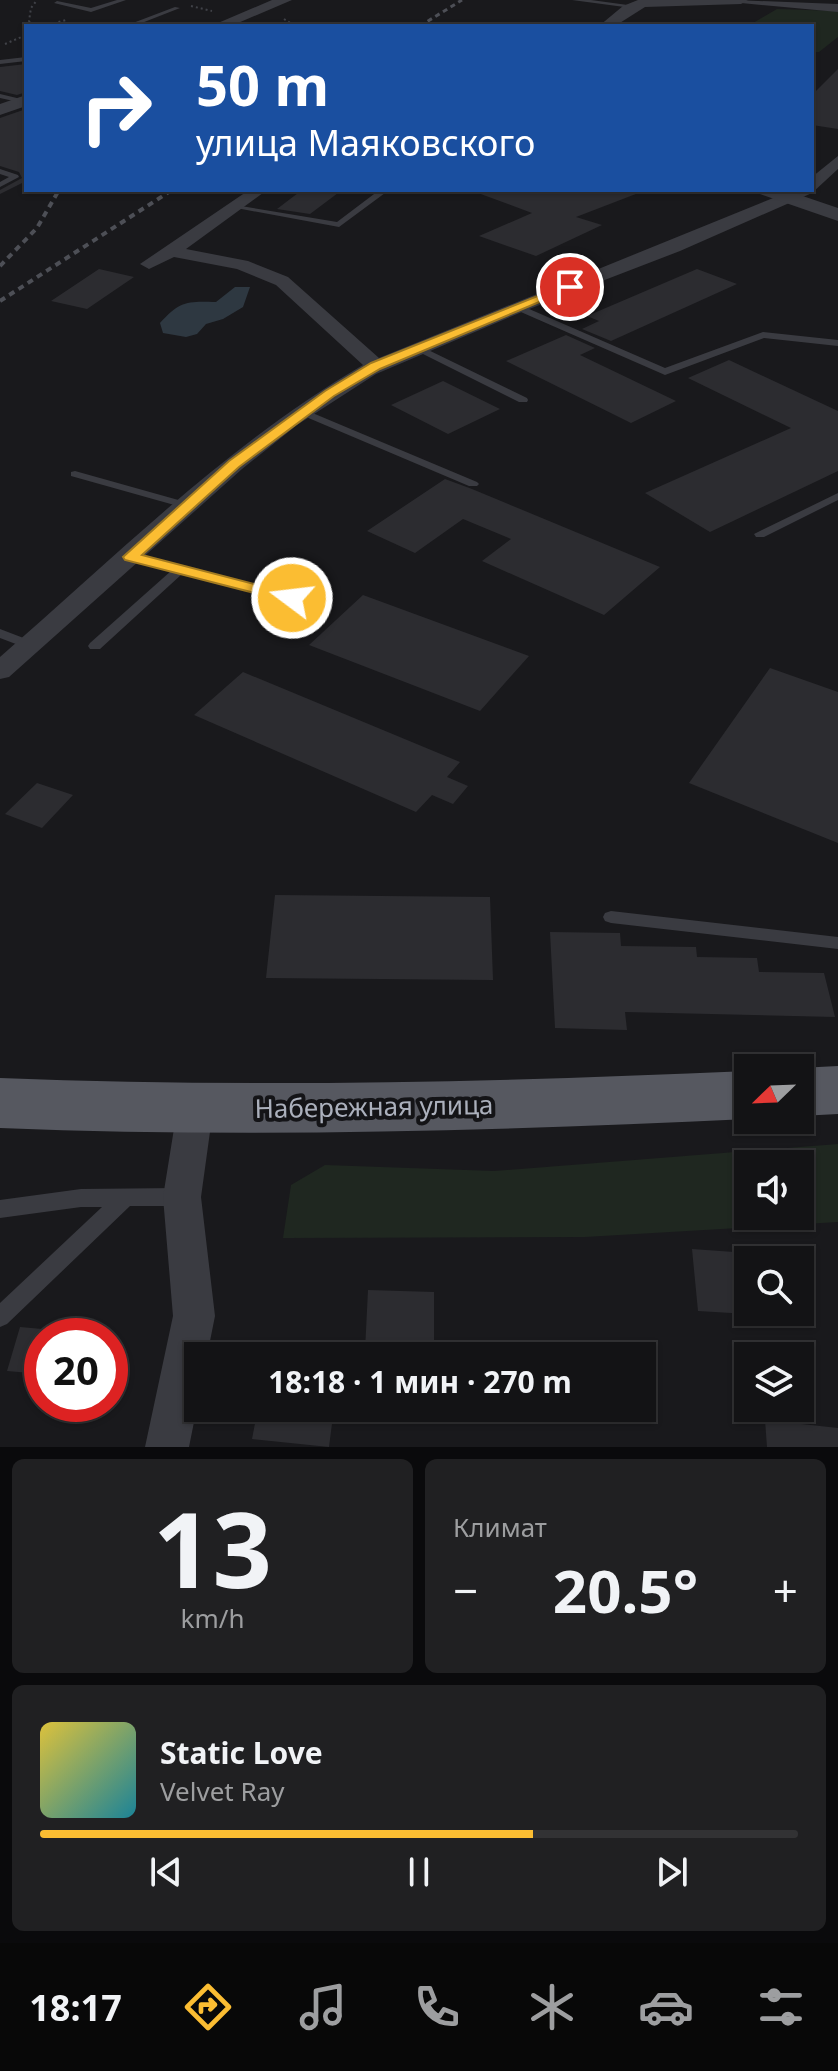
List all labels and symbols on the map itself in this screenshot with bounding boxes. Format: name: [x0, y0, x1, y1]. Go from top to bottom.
pin: [536, 253, 604, 321]
position arrow: [250, 556, 334, 640]
north arrow: [734, 1054, 814, 1134]
street label: Набережная улица: [254, 1086, 494, 1126]
speed limit sign: 20: [24, 1318, 128, 1422]

